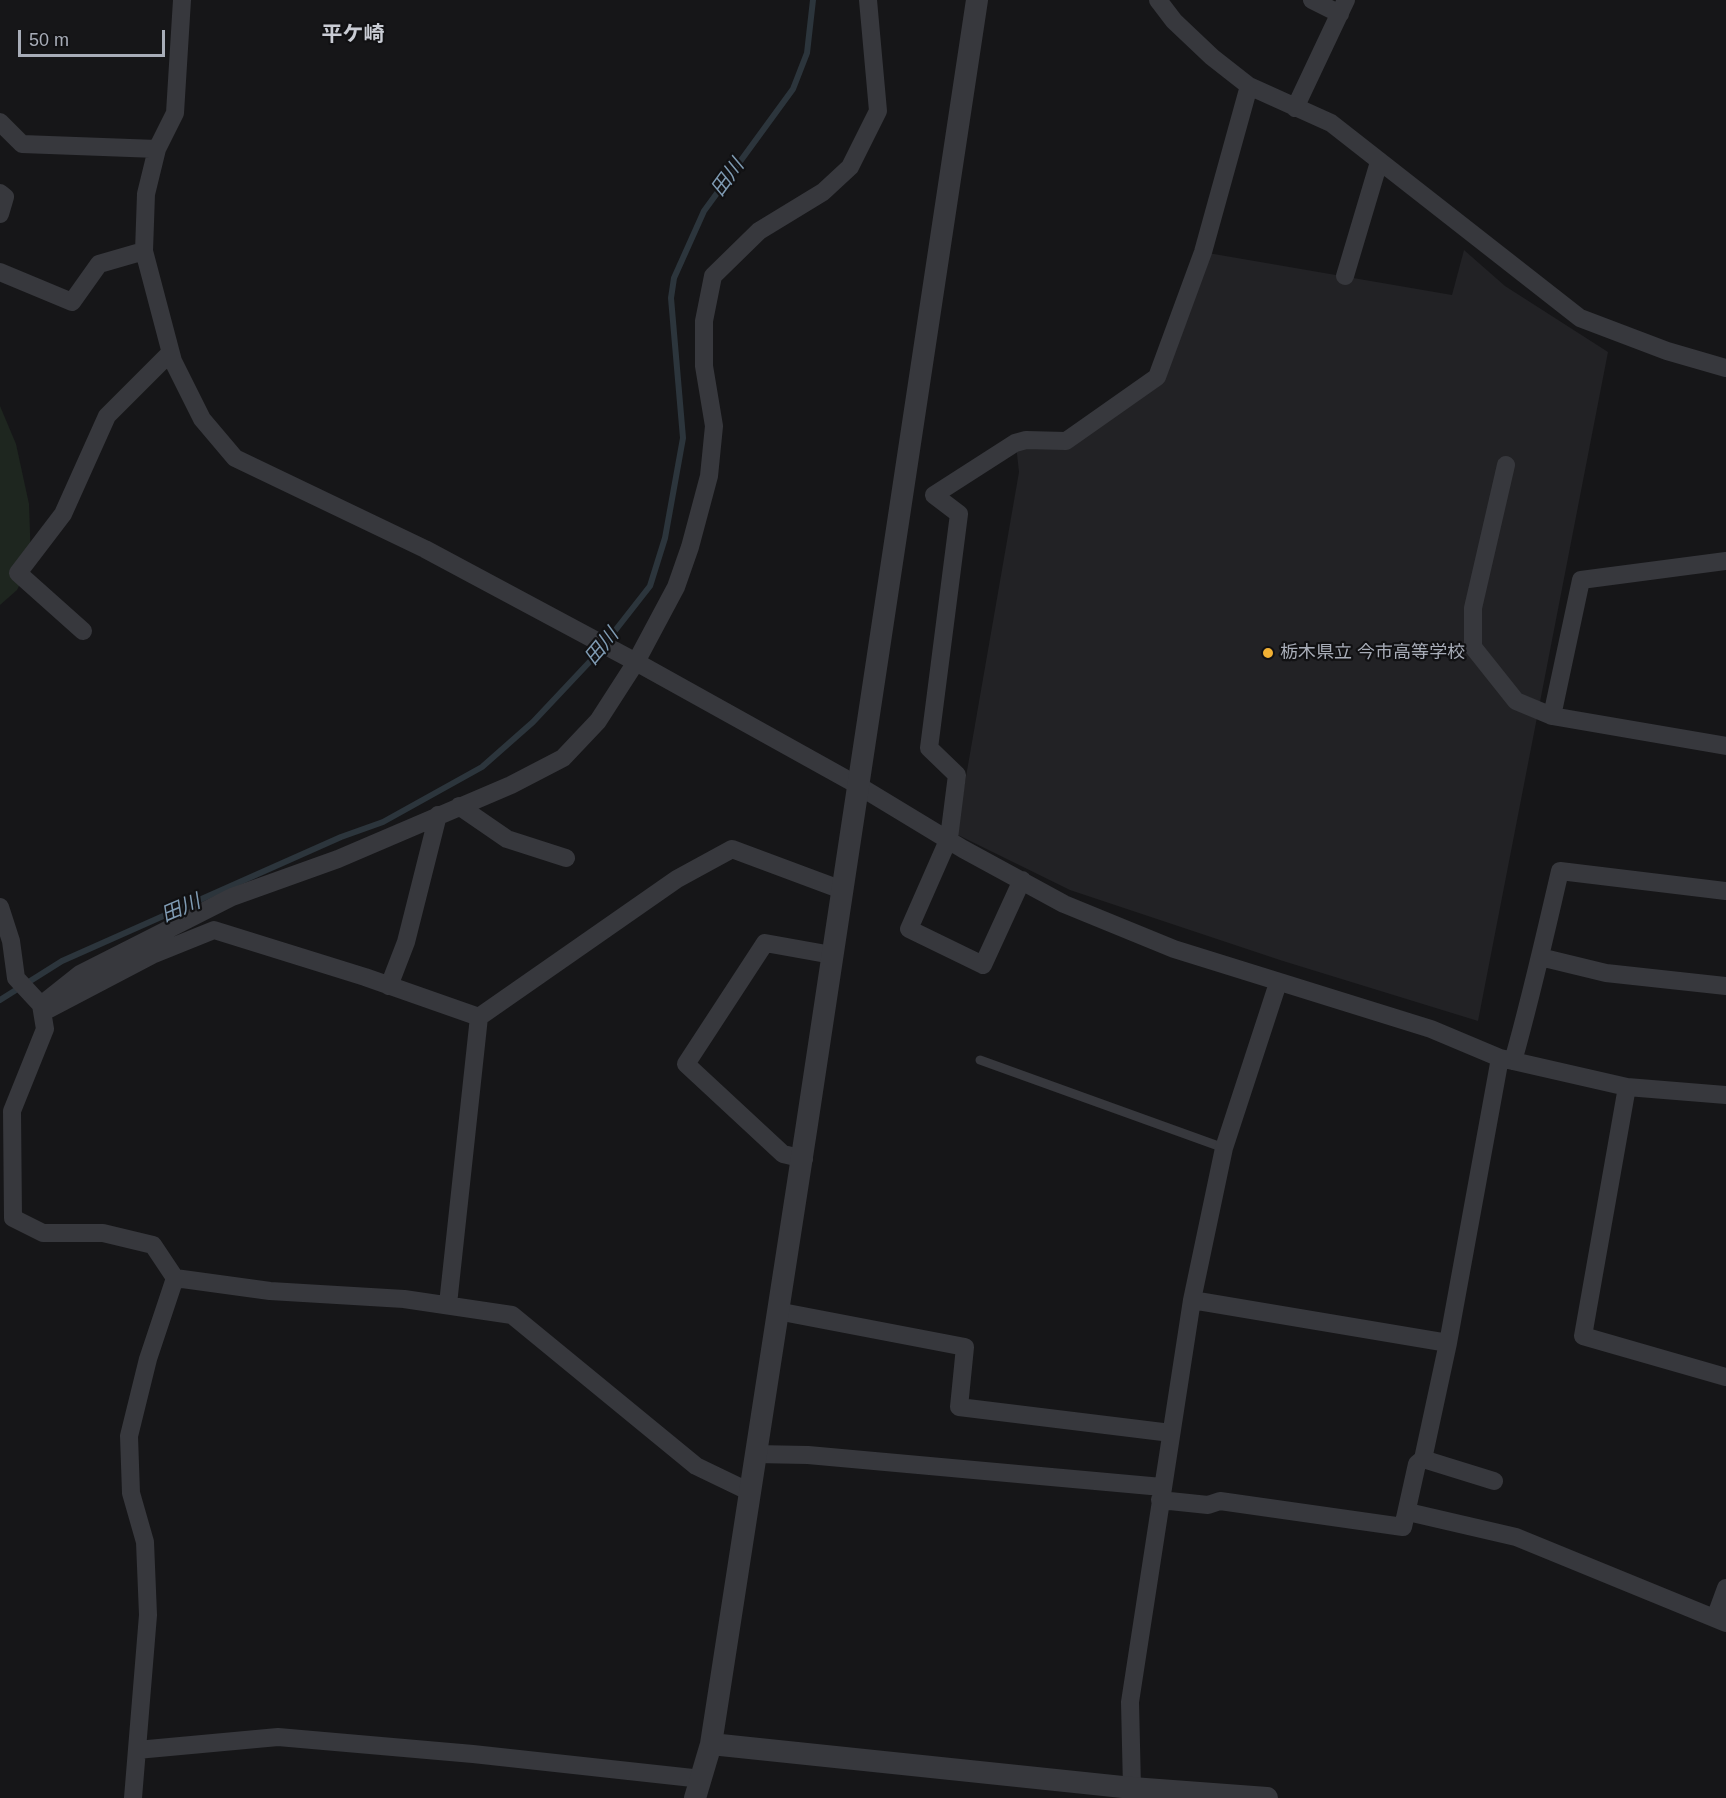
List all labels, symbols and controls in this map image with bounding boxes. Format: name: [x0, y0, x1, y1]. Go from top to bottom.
scale bar: [21, 18, 168, 56]
district label: 平ケ崎: [322, 22, 384, 48]
text: 50 m: [29, 30, 69, 50]
water label: 田川: [707, 155, 749, 201]
water label: 田川: [580, 624, 624, 670]
place label: 栃木県立 今市高等学校: [1280, 642, 1465, 664]
marker: 栃木県立 今市高等学校: [1261, 646, 1275, 660]
water label: 田川: [158, 890, 204, 928]

